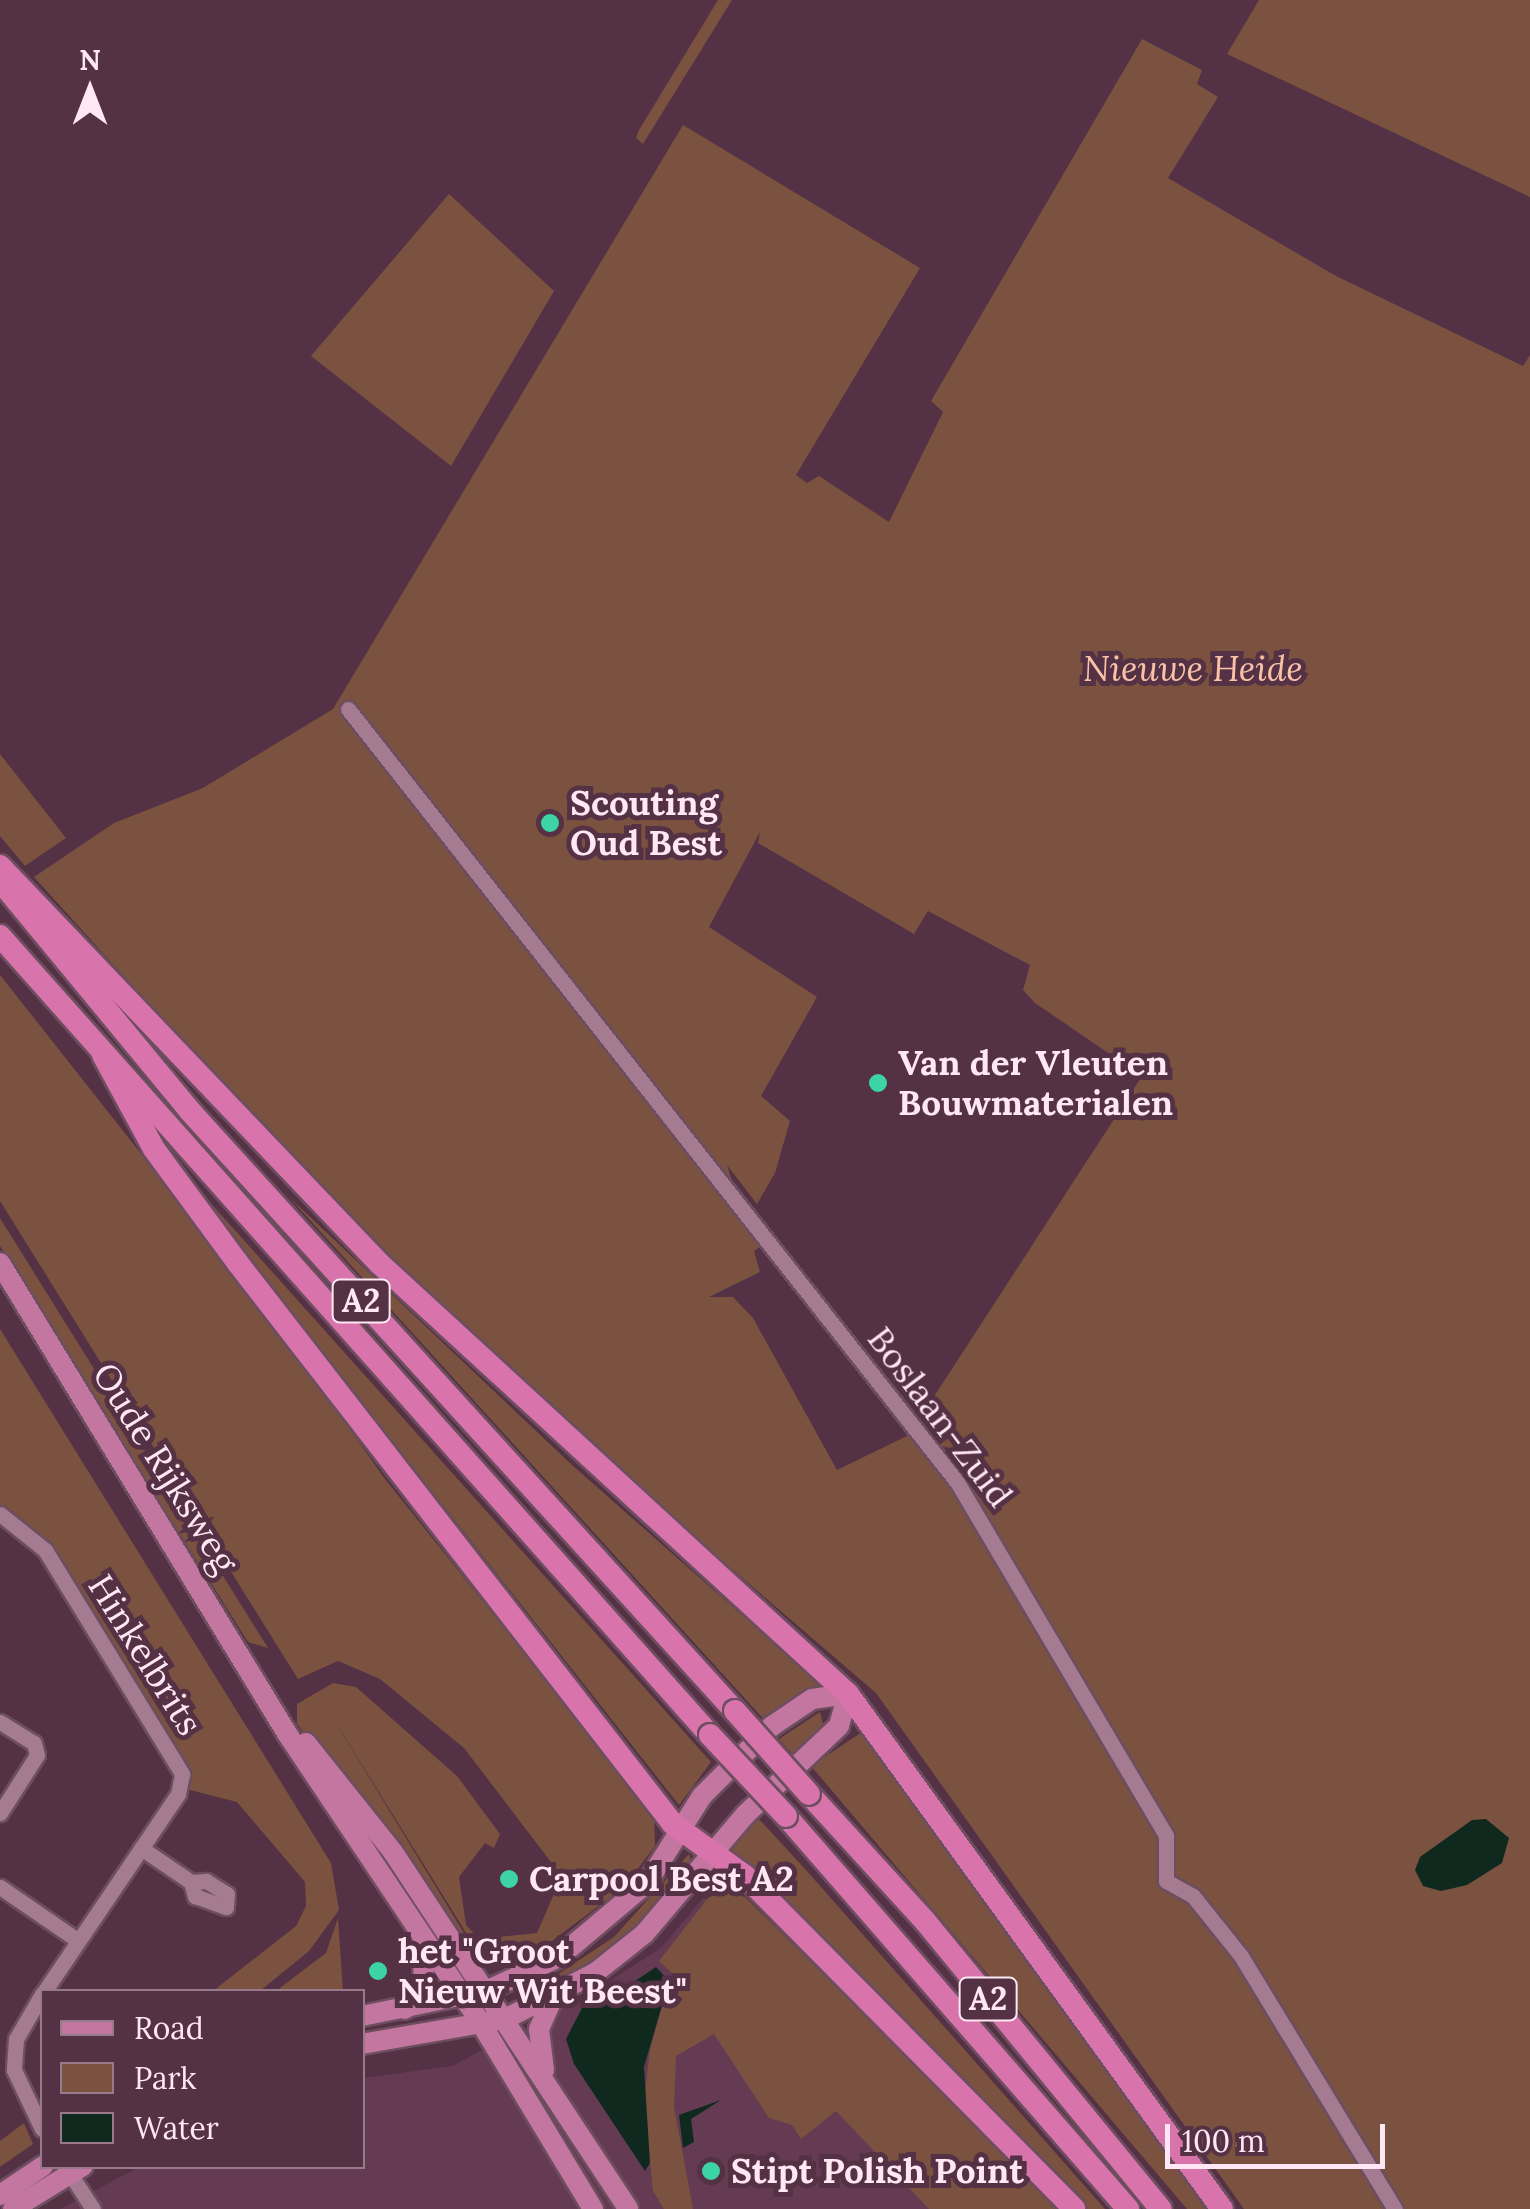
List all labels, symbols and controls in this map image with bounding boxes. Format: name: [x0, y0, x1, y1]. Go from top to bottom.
north arrow: [40, 40, 140, 140]
text: N: [79, 42, 101, 78]
park label: Nieuwe Heide: [1083, 648, 1303, 690]
place label: Scouting Oud Best: [570, 782, 722, 864]
marker: Scouting Oud Best: [539, 812, 561, 834]
place label: Van der Vleuten Bouwmaterialen: [898, 1042, 1173, 1124]
marker: Van der Vleuten Bouwmaterialen: [867, 1072, 889, 1094]
road number: A2: [331, 1274, 391, 1328]
street label: Boslaan-Zuid: [859, 1319, 1021, 1515]
street label: Oude Rijksweg: [84, 1355, 246, 1581]
street label: Hinkelbrits: [79, 1567, 211, 1743]
place label: Carpool Best A2: [529, 1858, 794, 1900]
marker: Carpool Best A2: [498, 1868, 520, 1890]
place label: het "Groot Nieuw Wit Beest": [398, 1930, 687, 2012]
marker: het "Groot Nieuw Wit Beest": [367, 1960, 389, 1982]
road number: A2: [958, 1972, 1018, 2026]
legend: [40, 1989, 365, 2169]
text: Road: [134, 2009, 204, 2047]
text: Park: [134, 2059, 196, 2097]
scale bar: [1170, 2104, 1390, 2166]
text: Water: [134, 2109, 219, 2147]
text: 100 m: [1182, 2122, 1265, 2160]
place label: Stipt Polish Point: [731, 2150, 1024, 2192]
marker: Stipt Polish Point: [700, 2160, 722, 2182]

